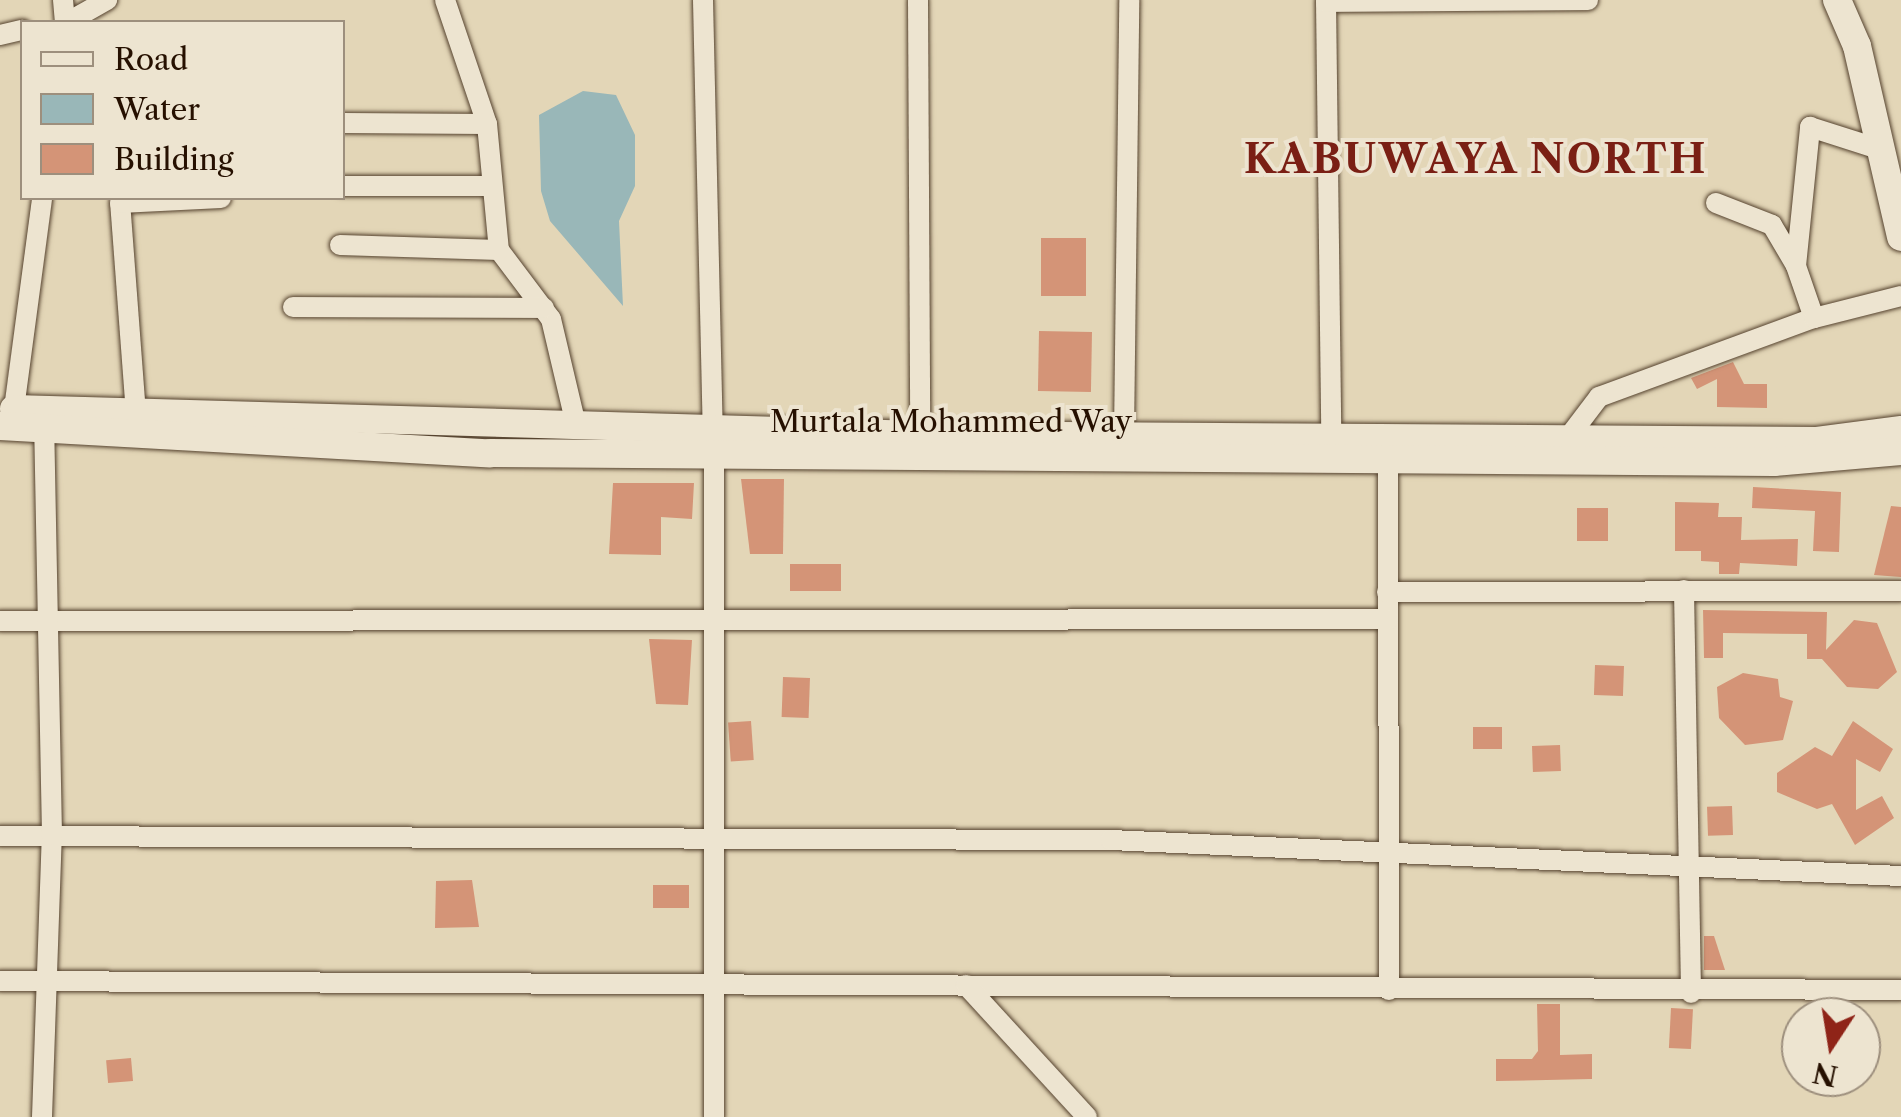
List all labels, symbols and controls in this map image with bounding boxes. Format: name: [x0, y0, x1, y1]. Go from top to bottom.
legend: [20, 20, 345, 200]
text: Road: [114, 41, 188, 78]
text: Water: [114, 91, 200, 128]
district label: KABUWAYA NORTH: [1243, 135, 1709, 183]
text: Building: [114, 141, 234, 178]
street label: Murtala Mohammed Way: [769, 404, 1133, 440]
north arrow: [1781, 997, 1881, 1097]
text: N: [1810, 1055, 1841, 1094]

